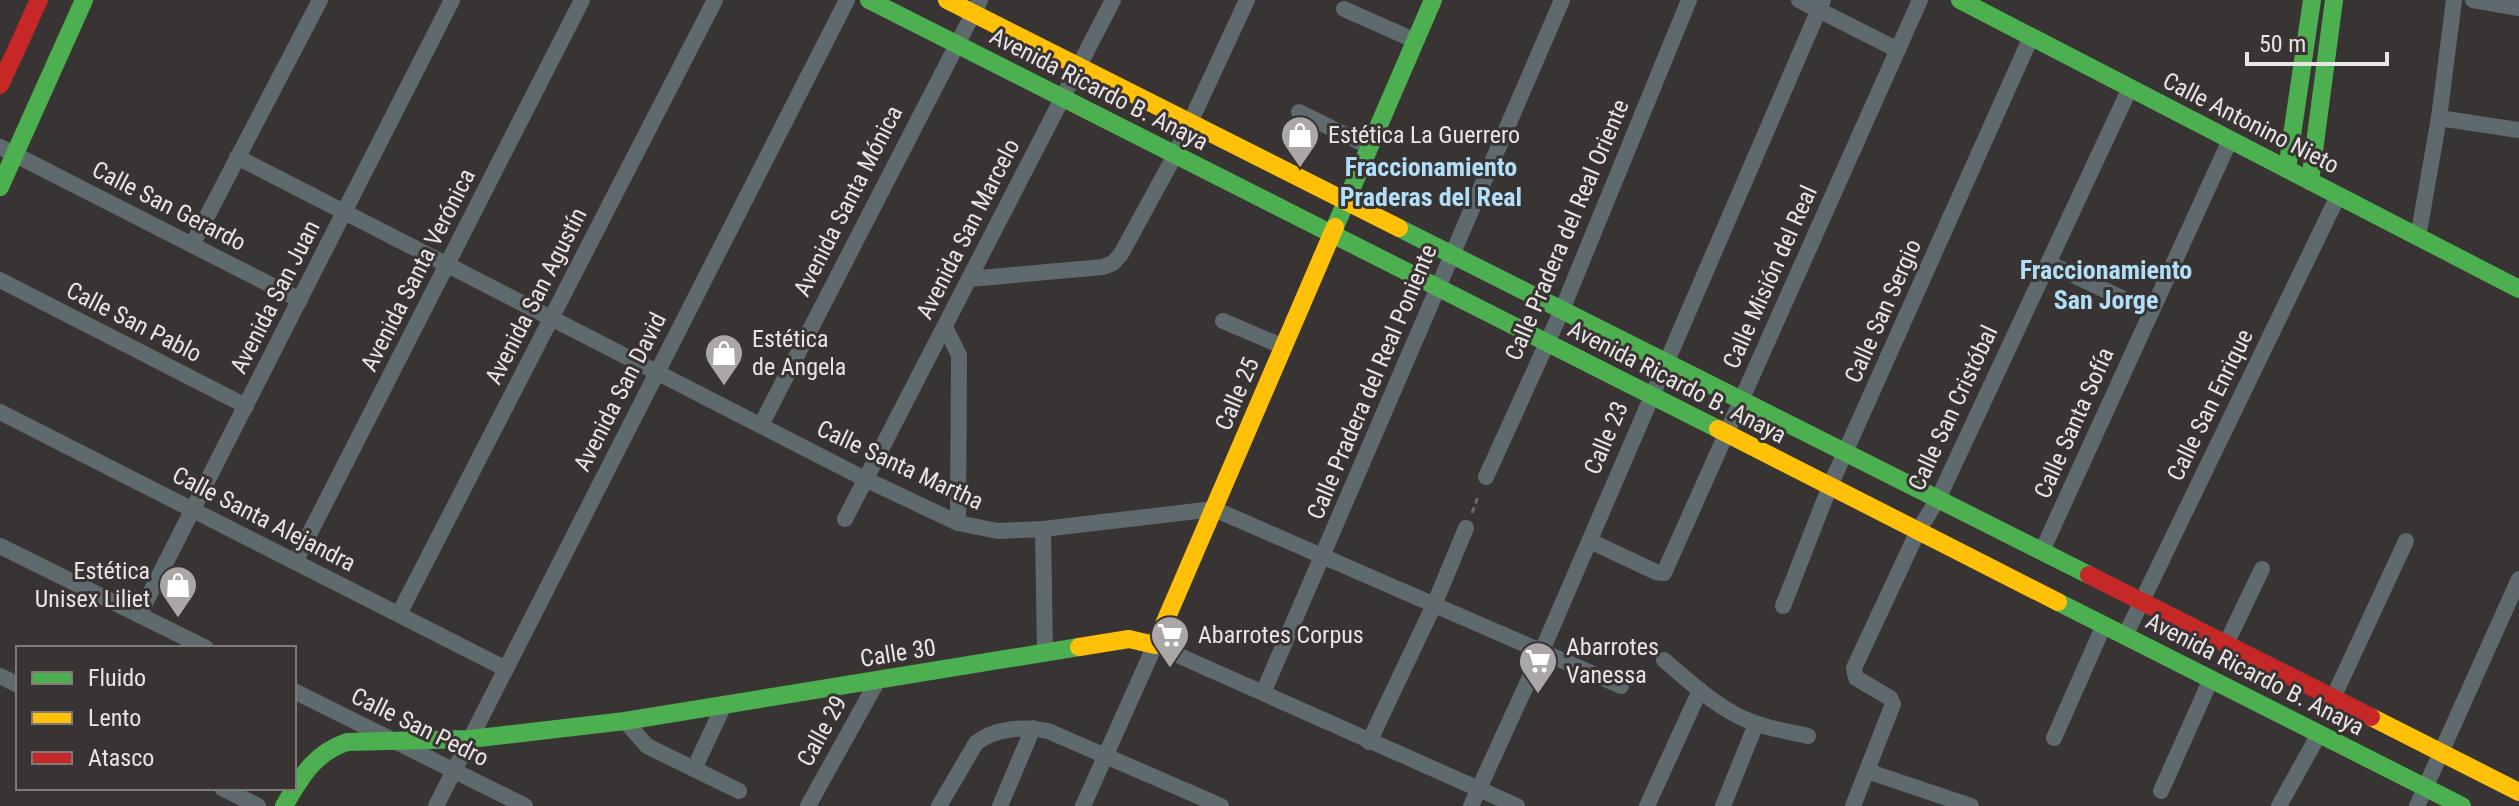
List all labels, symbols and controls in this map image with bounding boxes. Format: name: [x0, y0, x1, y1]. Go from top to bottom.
scale bar: [2247, 16, 2387, 66]
street label: Avenida Ricardo B. Anaya: [985, 22, 1213, 156]
text: 50 m: [2259, 30, 2306, 58]
street label: Calle Antonino Nieto: [2158, 66, 2344, 180]
street label: Calle Pradera del Real Oriente: [1499, 95, 1635, 365]
street label: Avenida Santa Mónica: [788, 101, 908, 301]
shop icon: Estética La Guerrero: [1279, 114, 1321, 169]
place label: Estética La Guerrero: [1328, 121, 1520, 149]
street label: Avenida San Marcelo: [911, 134, 1025, 324]
district label: Fraccionamiento Praderas del Real: [1340, 152, 1522, 212]
street label: Calle San Gerardo: [87, 155, 251, 257]
street label: Avenida Santa Verónica: [355, 164, 481, 376]
street label: Calle Misión del Real: [1717, 181, 1823, 373]
street label: Avenida San Agustín: [479, 203, 593, 389]
street label: Avenida San Juan: [224, 216, 326, 378]
street label: Calle San Sergio: [1839, 235, 1927, 387]
street label: Calle Pradera del Real Poniente: [1301, 240, 1443, 524]
district label: Fraccionamiento San Jorge: [2020, 255, 2192, 315]
street label: Calle San Pablo: [62, 276, 206, 368]
street label: Avenida San David: [568, 308, 672, 476]
street label: Avenida Ricardo B. Anaya: [1563, 315, 1791, 449]
street label: Calle San Cristóbal: [1902, 321, 2004, 495]
place label: Estética de Angela: [752, 325, 846, 381]
street label: Calle San Enrique: [2161, 325, 2259, 485]
shop icon: Estética de Angela: [703, 332, 745, 387]
street label: Calle Santa Sofía: [2028, 343, 2120, 503]
street label: Calle 25: [1209, 353, 1265, 435]
street label: Calle 23: [1578, 397, 1634, 479]
street label: Calle Santa Martha: [812, 414, 988, 516]
street label: Calle Santa Alejandra: [168, 461, 360, 577]
place label: Estética Unisex Liliet: [35, 557, 150, 613]
shop icon: Estética Unisex Liliet: [157, 564, 199, 619]
street label: Avenida Ricardo B. Anaya: [2141, 607, 2369, 741]
supermarket icon: Abarrotes Corpus: [1149, 614, 1191, 669]
place label: Abarrotes Corpus: [1198, 621, 1364, 649]
street label: Calle 30: [858, 633, 938, 673]
place label: Abarrotes Vanessa: [1566, 633, 1659, 689]
supermarket icon: Abarrotes Vanessa: [1517, 640, 1559, 695]
legend: [16, 646, 296, 790]
text: Fluido: [88, 664, 146, 692]
street label: Calle San Pedro: [347, 682, 493, 772]
street label: Calle 29: [791, 691, 853, 771]
text: Lento: [88, 704, 141, 732]
text: Atasco: [88, 744, 154, 772]

